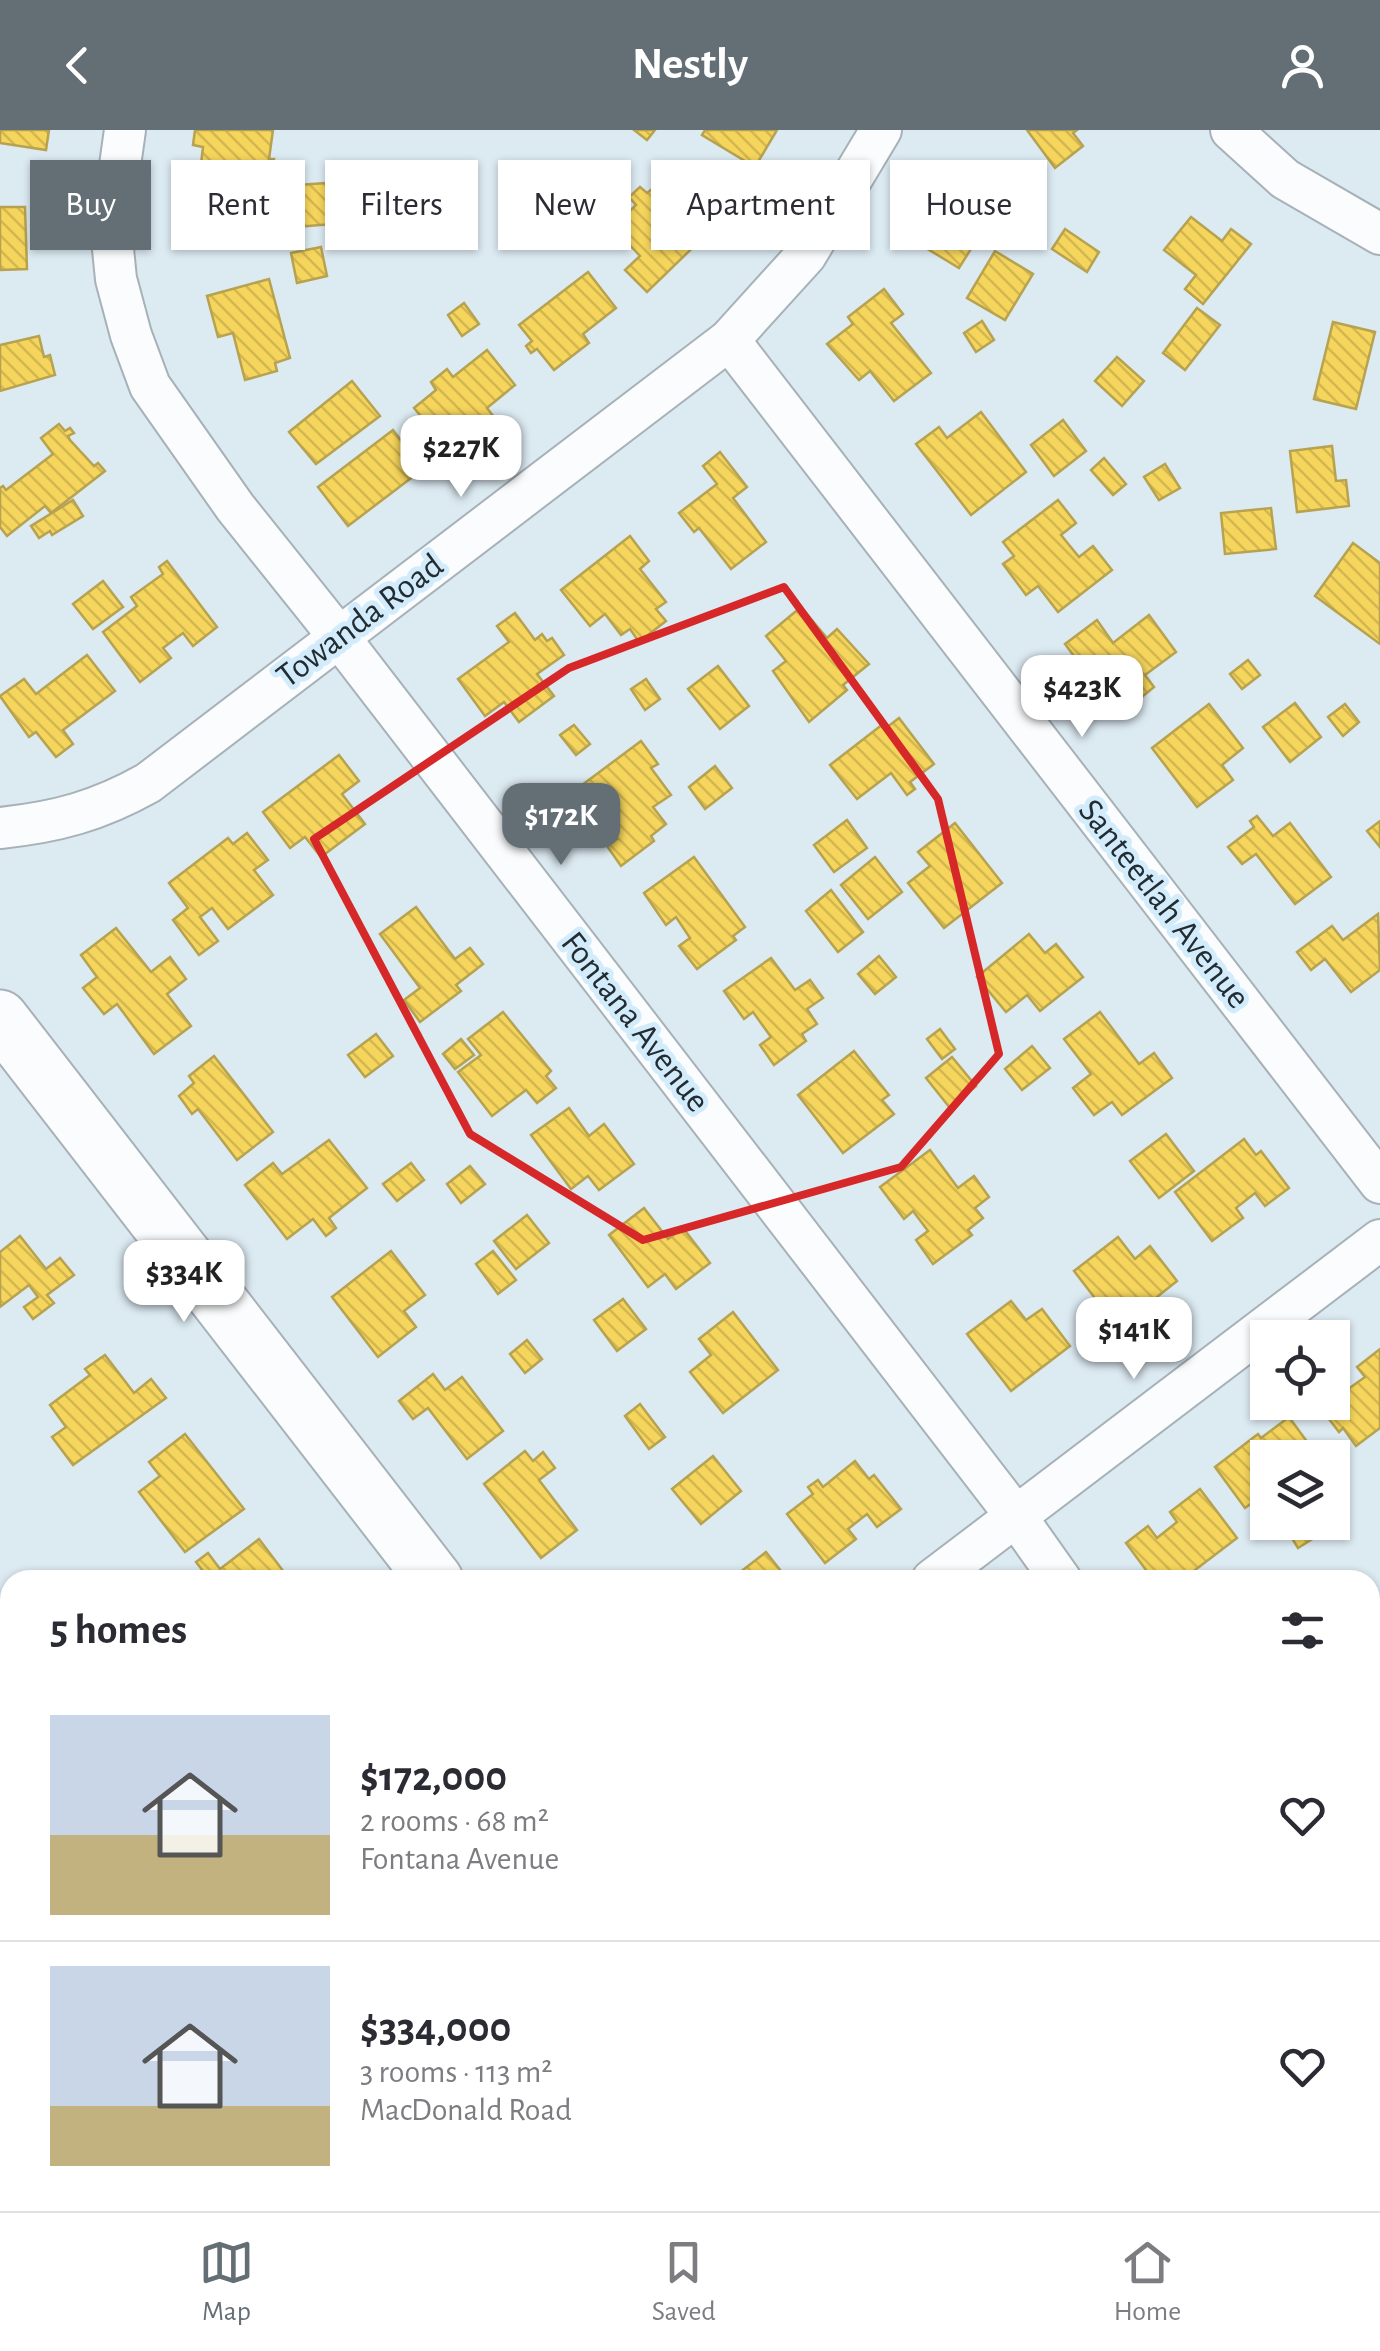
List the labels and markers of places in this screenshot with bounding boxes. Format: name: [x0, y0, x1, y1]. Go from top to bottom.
pin: $227K: [391, 415, 531, 500]
pin: $423K: [1012, 655, 1152, 740]
pin: $172K: [491, 783, 631, 868]
pin: $334K: [114, 1240, 254, 1325]
pin: $141K: [1064, 1297, 1204, 1382]

